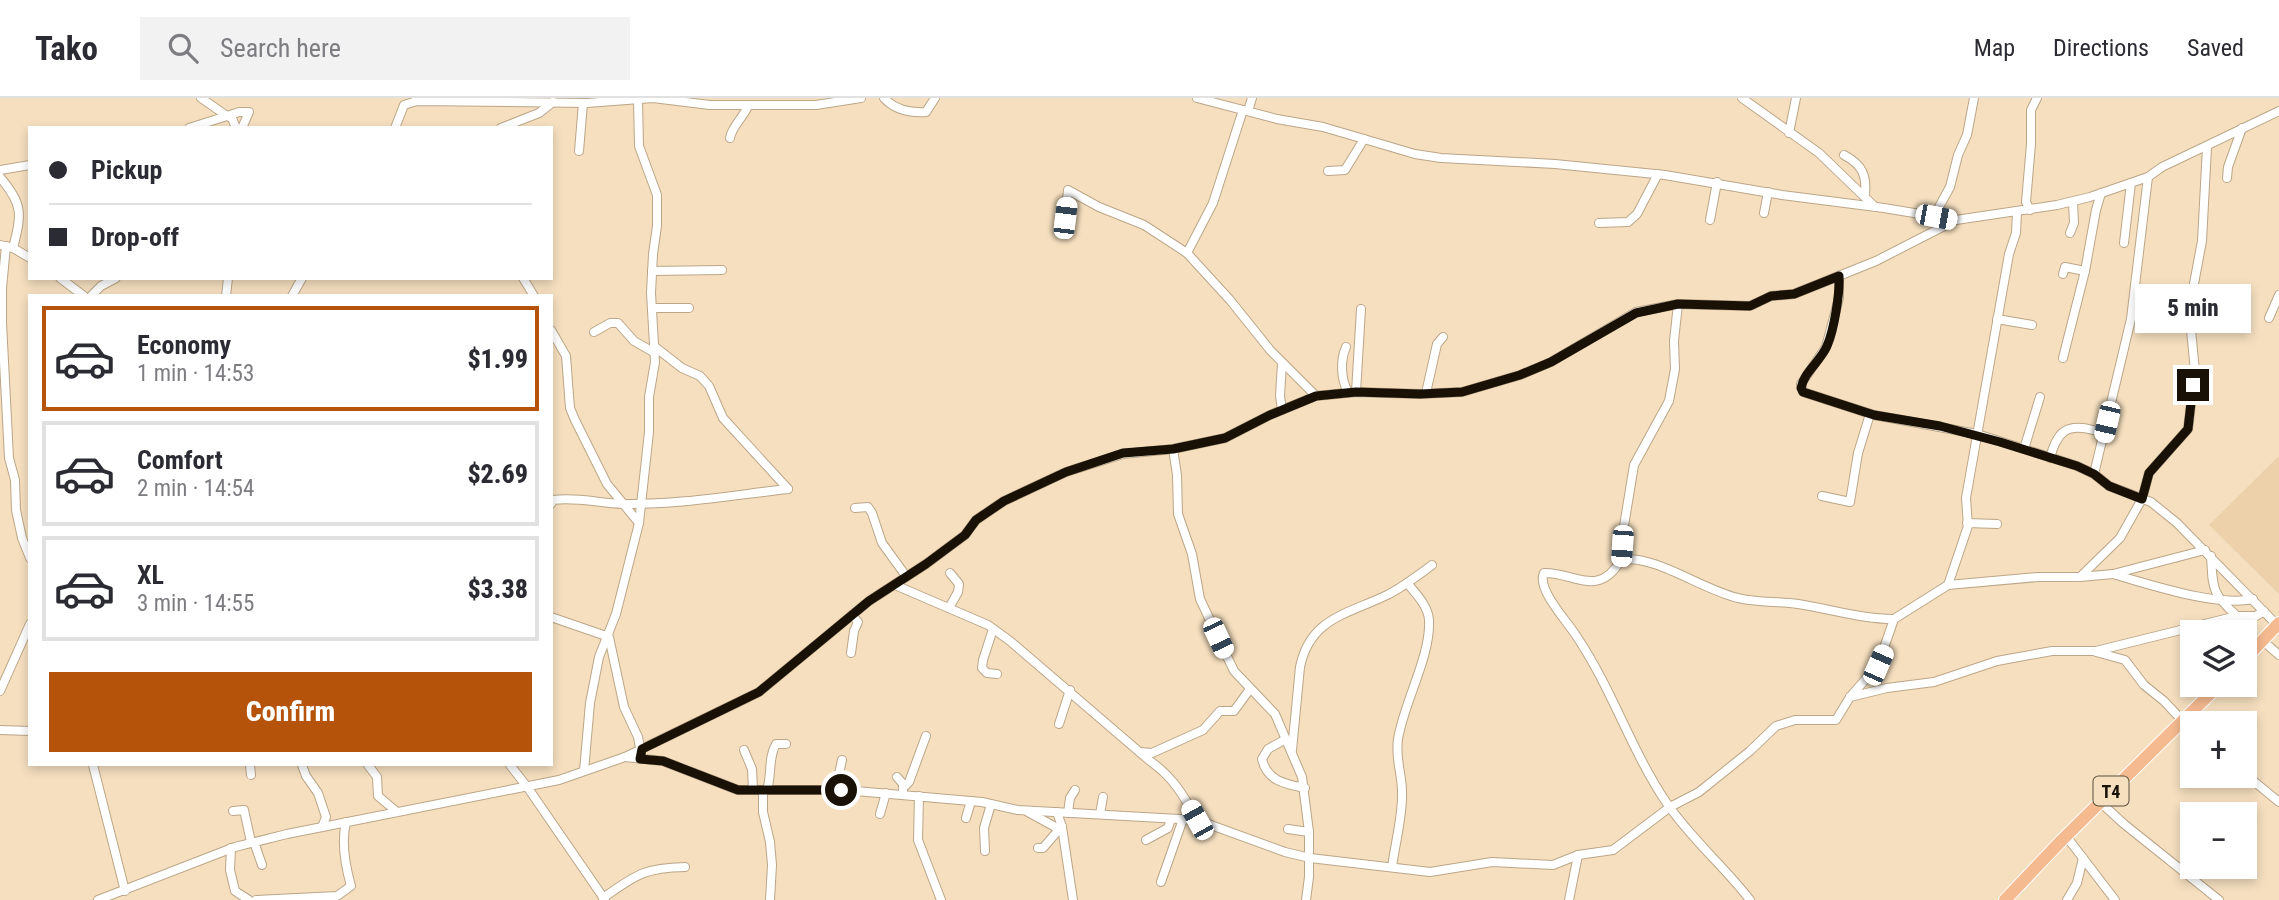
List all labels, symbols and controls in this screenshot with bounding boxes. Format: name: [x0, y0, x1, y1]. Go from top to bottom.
search box: [140, 17, 630, 80]
text: Tako: [35, 29, 98, 68]
icon: search: [164, 29, 202, 67]
text: Search here: [220, 33, 341, 63]
text: Map: [1974, 34, 2015, 62]
text: Directions: [2053, 34, 2149, 62]
text: Saved: [2187, 34, 2244, 62]
text: Pickup: [91, 155, 162, 185]
car: [1053, 196, 1078, 240]
car: [1914, 203, 1959, 231]
text: Drop-off: [91, 222, 179, 252]
callout: 5 min: [2135, 284, 2251, 332]
text: 5 min: [2167, 295, 2219, 322]
icon: car: [53, 327, 116, 390]
text: Economy: [137, 330, 231, 360]
text: $1.99: [467, 344, 528, 374]
text: 1 min · 14:53: [137, 360, 254, 387]
route end: [2177, 369, 2209, 401]
car: [2093, 399, 2122, 445]
icon: car: [53, 442, 116, 505]
text: Comfort: [137, 445, 223, 475]
text: $2.69: [467, 459, 528, 489]
text: 2 min · 14:54: [137, 475, 254, 502]
car: [1611, 524, 1634, 568]
icon: car: [53, 557, 116, 620]
text: XL: [137, 560, 164, 590]
text: $3.38: [467, 574, 528, 604]
text: 3 min · 14:55: [137, 590, 254, 617]
car: [1200, 615, 1237, 661]
map controls: [2180, 620, 2257, 879]
button: layers: [2180, 620, 2257, 697]
car: [1860, 642, 1897, 688]
button: Confirm: [49, 672, 532, 752]
button: +: [2180, 711, 2257, 788]
route start: [825, 774, 857, 806]
road number: T4: [2094, 776, 2128, 806]
car: [1178, 797, 1217, 843]
button: −: [2180, 802, 2257, 879]

